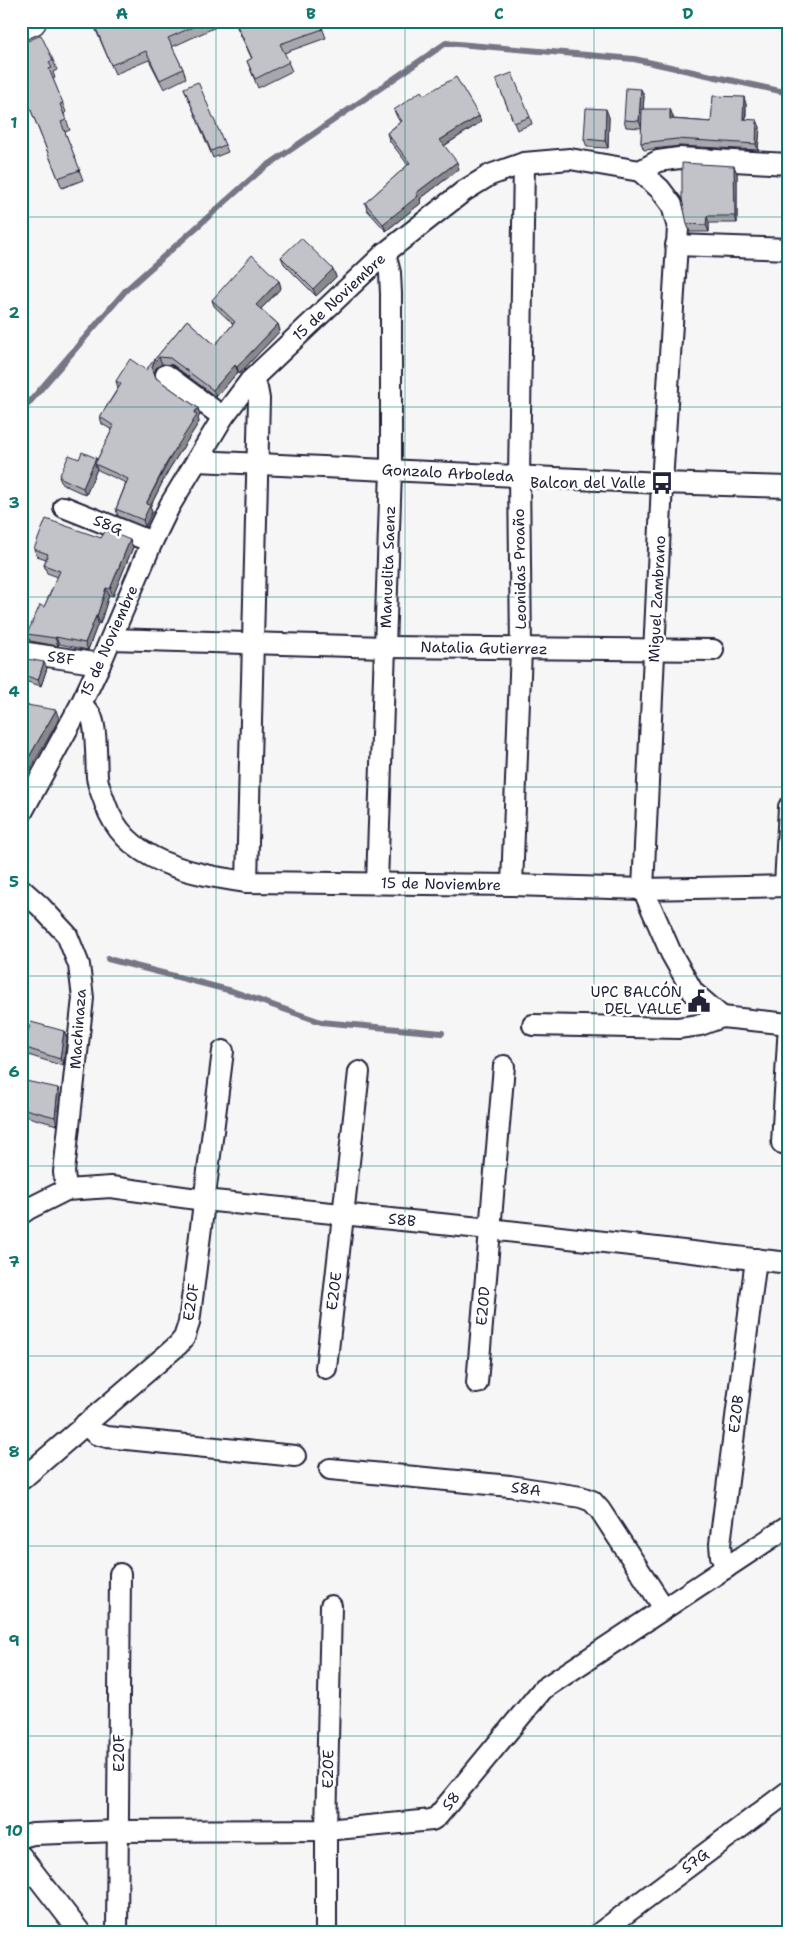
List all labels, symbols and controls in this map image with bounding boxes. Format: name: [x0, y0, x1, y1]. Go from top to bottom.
text: A: [116, 3, 128, 24]
text: B: [306, 3, 316, 24]
text: C: [494, 3, 504, 24]
text: D: [682, 3, 694, 24]
text: 1: [10, 112, 18, 133]
street label: 15 de Noviembre: [288, 249, 390, 345]
text: 2: [8, 302, 20, 323]
street label: Gonzalo Arboleda: [381, 460, 515, 486]
bus stop icon: Balcon del Valle: [649, 470, 675, 496]
place label: Balcon del Valle: [530, 473, 646, 493]
text: 3: [8, 492, 20, 513]
street label: Manuelita Saenz: [376, 505, 400, 629]
street label: Leonidas Proaño: [509, 508, 531, 630]
street label: S8G: [90, 510, 126, 540]
street label: Miguel Zambrano: [644, 535, 670, 663]
street label: 15 de Noviembre: [75, 582, 143, 700]
street label: Natalia Gutierrez: [420, 637, 548, 659]
street label: S8F: [46, 646, 76, 670]
text: 4: [8, 681, 20, 702]
text: 5: [9, 871, 19, 892]
street label: 15 de Noviembre: [381, 873, 501, 895]
place label: UPC BALCÓN DEL VALLE: [591, 981, 682, 1019]
street label: Machinaza: [65, 988, 91, 1070]
public building icon: UPC BALCÓN DEL VALLE: [686, 988, 712, 1014]
text: 6: [8, 1061, 20, 1082]
street label: S8B: [387, 1209, 417, 1231]
text: 7: [8, 1251, 20, 1272]
street label: E20E: [322, 1271, 346, 1311]
street label: E20F: [178, 1282, 204, 1322]
street label: E20D: [471, 1285, 495, 1326]
street label: E20B: [724, 1394, 748, 1434]
text: 8: [8, 1441, 20, 1462]
street label: S8A: [510, 1477, 542, 1501]
text: 9: [8, 1630, 20, 1651]
street label: E20F: [109, 1734, 129, 1772]
street label: E20E: [318, 1749, 338, 1789]
street label: S8: [437, 1787, 465, 1815]
text: 10: [5, 1820, 23, 1841]
street label: S7G: [677, 1844, 713, 1878]

